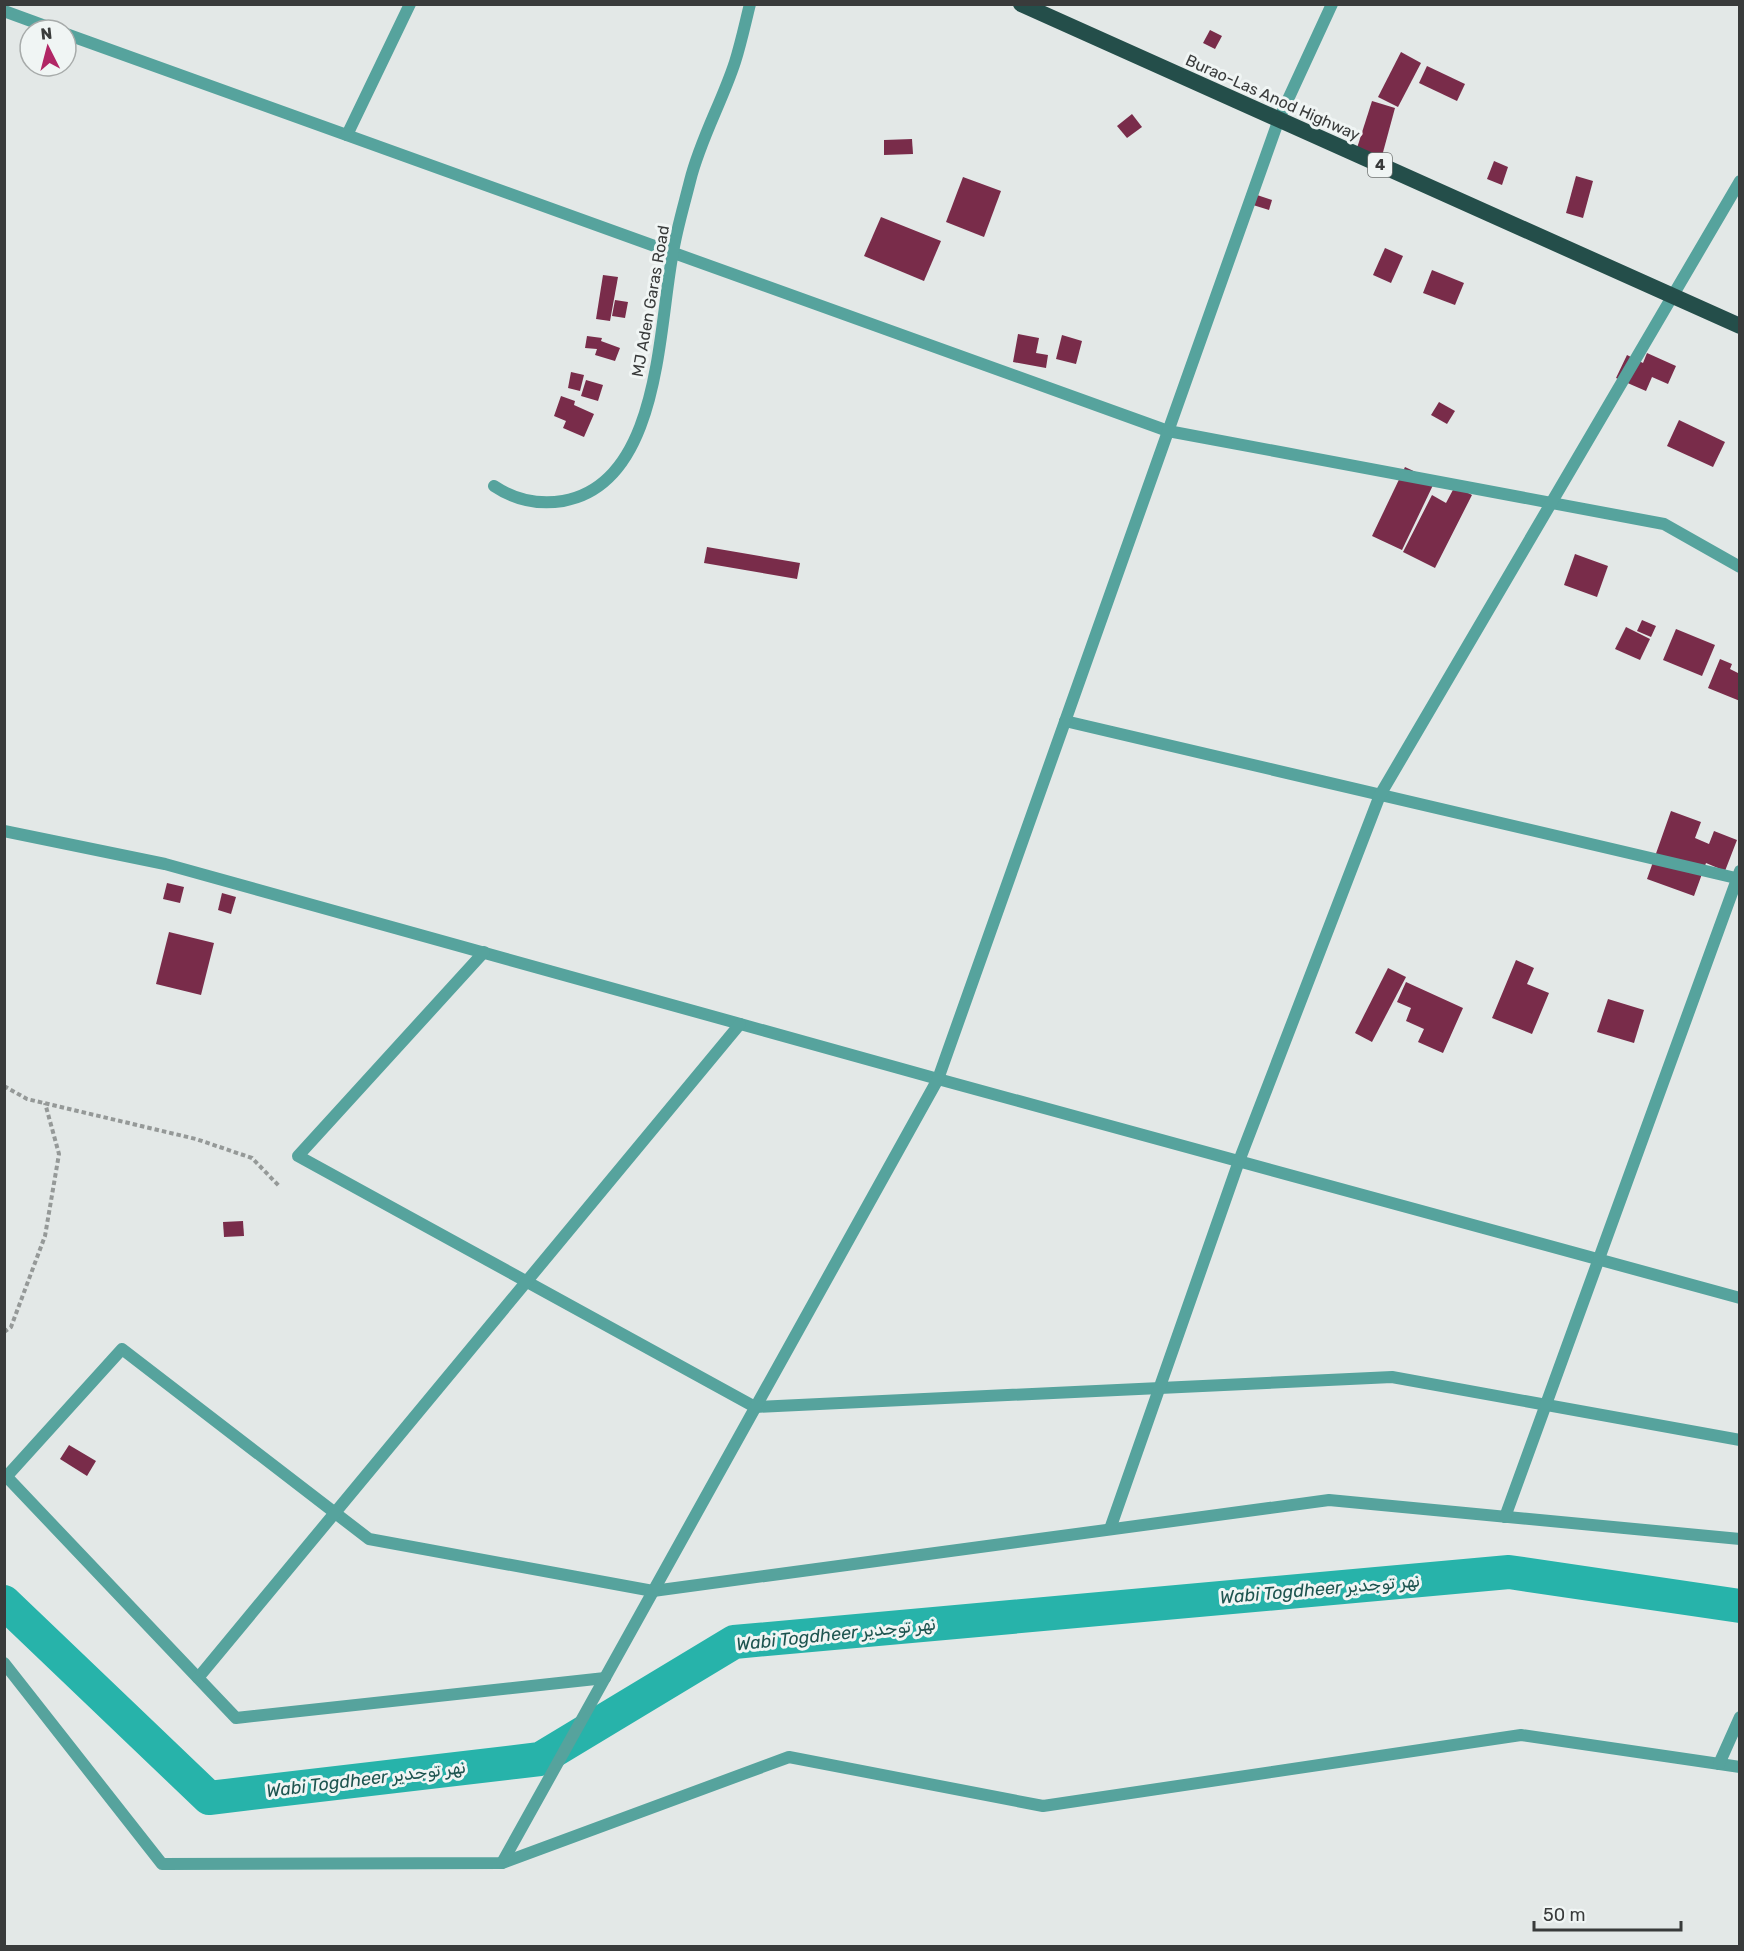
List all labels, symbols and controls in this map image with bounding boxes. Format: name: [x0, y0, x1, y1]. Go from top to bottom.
north arrow: [18, 18, 78, 78]
text: N: [40, 24, 53, 44]
street label: Burao-Las Anod Highway: [1183, 50, 1363, 145]
road number: 4: [1368, 153, 1392, 177]
street label: MJ Aden Garas Road: [628, 224, 673, 378]
water label: Wabi Togdheer نهر توجدير: [1219, 1569, 1421, 1609]
water label: Wabi Togdheer نهر توجدير: [735, 1613, 937, 1655]
water label: Wabi Togdheer نهر توجدير: [265, 1756, 467, 1802]
scale bar: [1534, 1894, 1681, 1932]
text: 50 m: [1543, 1904, 1586, 1926]

